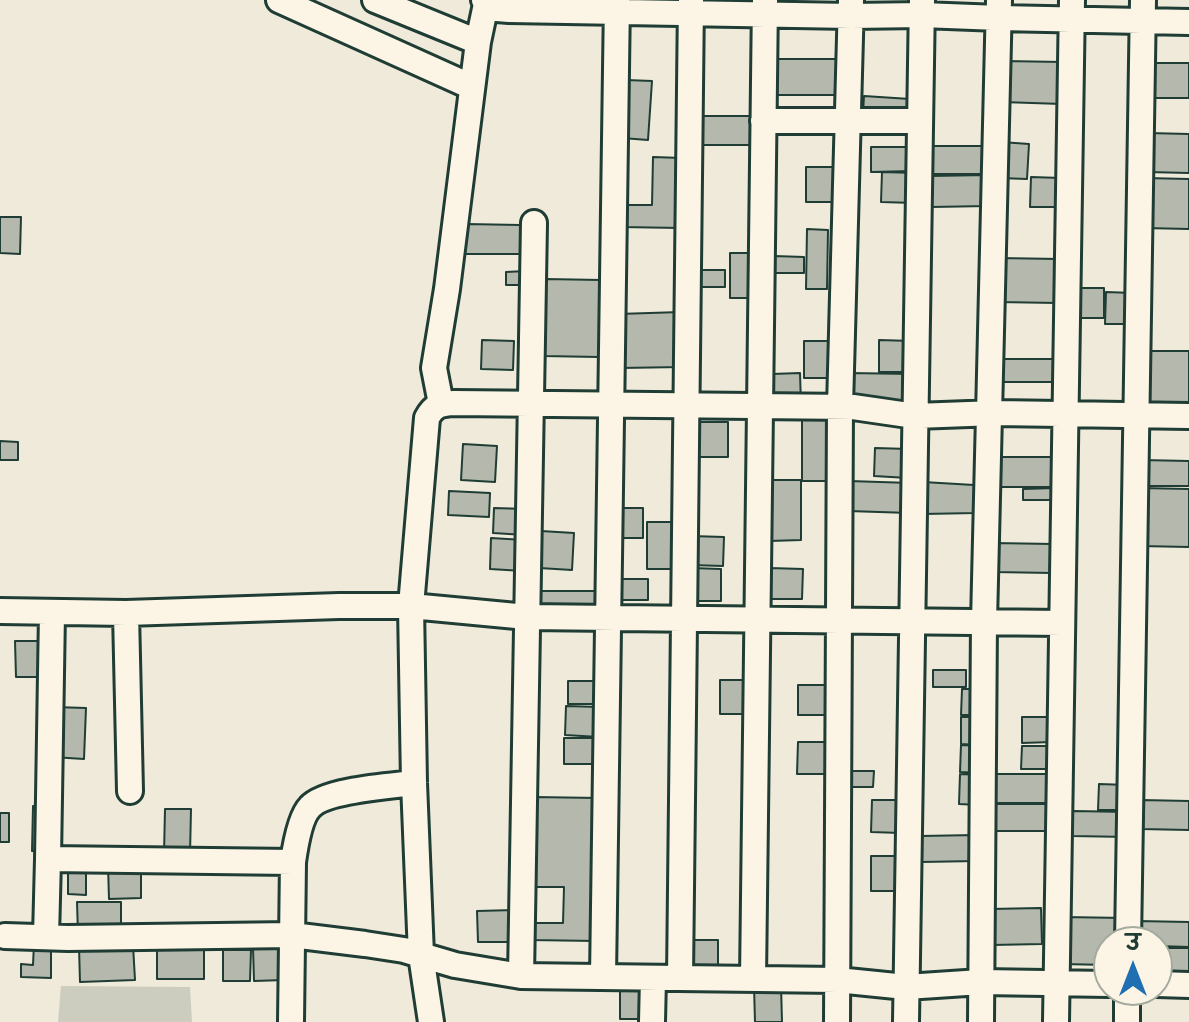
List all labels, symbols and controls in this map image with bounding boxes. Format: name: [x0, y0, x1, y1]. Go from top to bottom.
north arrow: [1093, 926, 1173, 1006]
text: उ: [1126, 928, 1140, 959]

